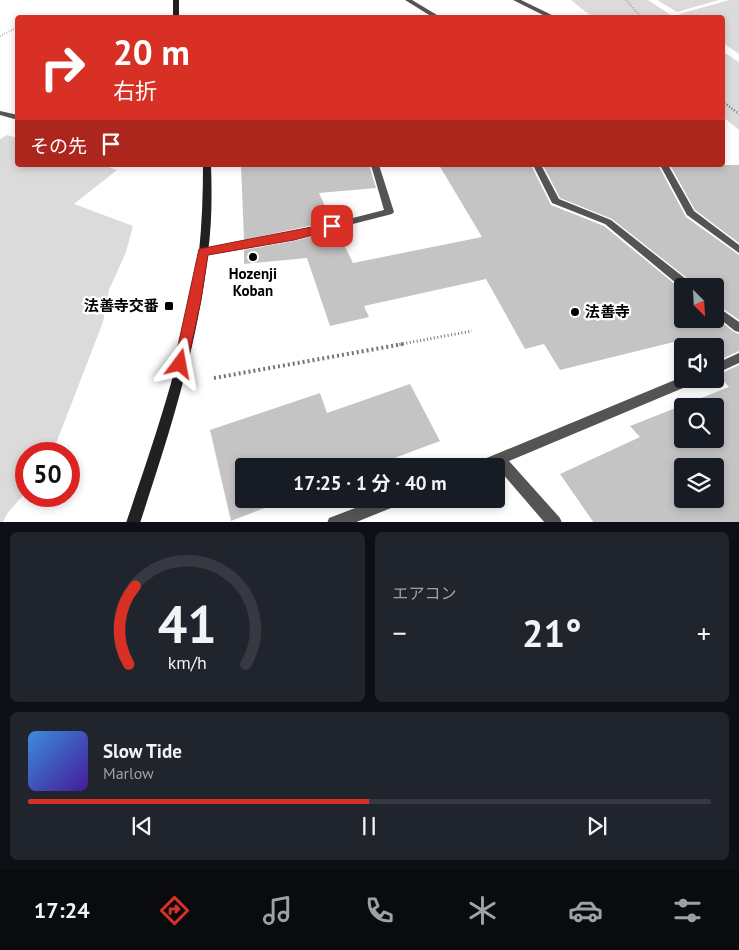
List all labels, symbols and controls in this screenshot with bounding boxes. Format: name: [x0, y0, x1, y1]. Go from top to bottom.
text: 20 m: [113, 29, 190, 75]
icon: right: [30, 35, 95, 100]
text: 右折: [113, 77, 157, 105]
icon: arrive: [97, 130, 125, 158]
text: その先: [30, 134, 87, 158]
pin: [311, 205, 353, 247]
icon: arrive: [318, 212, 346, 240]
marker: Hozenji Koban: [247, 251, 259, 263]
place label: Hozenji Koban: [229, 264, 277, 300]
north arrow: [674, 278, 724, 328]
map controls: [674, 278, 724, 508]
place label: 法善寺交番: [84, 296, 159, 315]
marker: 法善寺交番: [163, 300, 175, 312]
place label: 法善寺: [585, 302, 630, 321]
marker: 法善寺: [569, 306, 581, 318]
position arrow: [153, 337, 205, 389]
button: sound: [674, 338, 724, 388]
button: search: [674, 398, 724, 448]
speed limit sign: 50: [15, 442, 80, 507]
button: layers: [674, 458, 724, 508]
text: 17:25 · 1 分 · 40 m: [293, 471, 447, 495]
text: エアコン: [393, 583, 457, 603]
text: 41: [158, 590, 217, 657]
text: 21°: [522, 608, 582, 657]
text: −: [393, 614, 407, 651]
text: +: [697, 614, 711, 651]
text: km/h: [168, 651, 207, 674]
text: Slow Tide: [103, 739, 182, 763]
text: Marlow: [103, 763, 154, 783]
icon: previous: [128, 812, 156, 840]
icon: pause: [355, 812, 383, 840]
icon: next: [583, 812, 611, 840]
icon: directions: [157, 893, 192, 928]
icon: music: [260, 893, 295, 928]
icon: phone: [362, 893, 397, 928]
icon: climate: [465, 893, 500, 928]
icon: car: [568, 893, 603, 928]
icon: filters: [670, 893, 705, 928]
text: 17:24: [34, 896, 90, 924]

